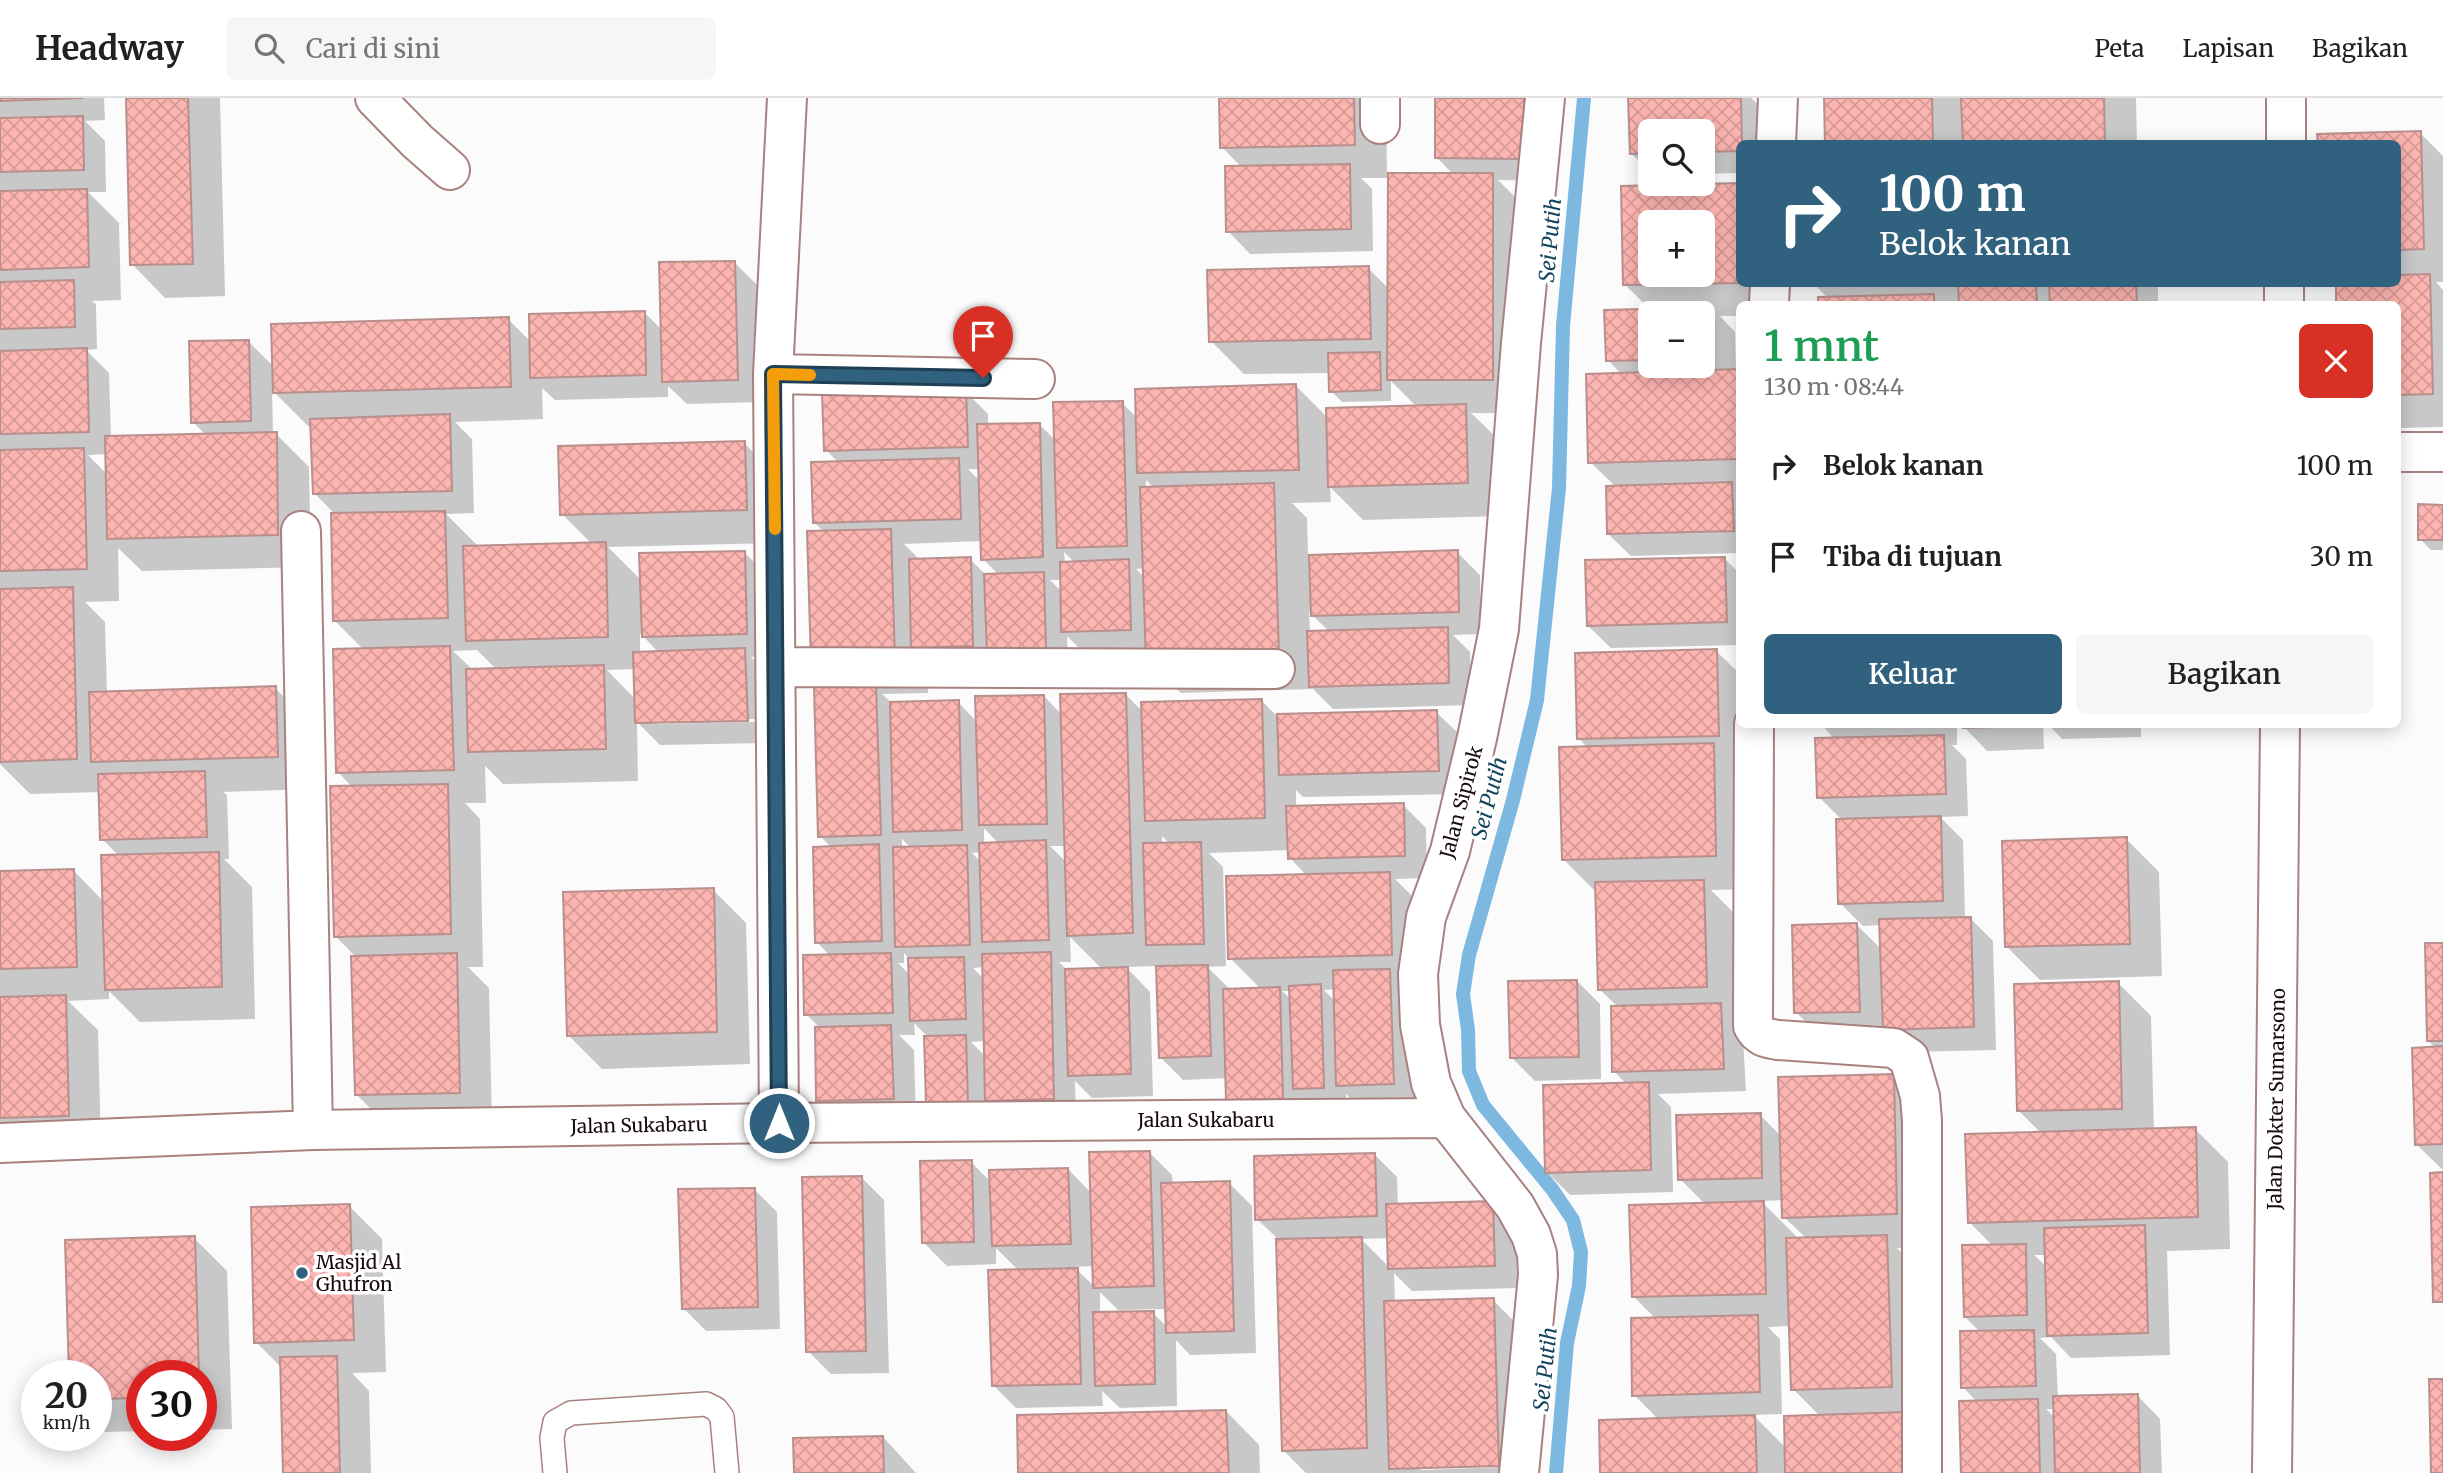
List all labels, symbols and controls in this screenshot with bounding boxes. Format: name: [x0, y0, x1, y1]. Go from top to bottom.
search box: [226, 17, 716, 80]
text: Headway: [35, 28, 184, 69]
icon: search: [250, 29, 288, 67]
text: Cari di sini: [306, 32, 440, 65]
text: Peta: [2094, 33, 2144, 64]
text: Lapisan: [2182, 33, 2274, 64]
text: Bagikan: [2312, 33, 2408, 64]
map controls: [1638, 119, 1715, 378]
button: search: [1638, 119, 1715, 196]
text: 100 m: [1879, 163, 2026, 224]
icon: right: [1764, 168, 1855, 259]
water label: Sei Putih: [1533, 197, 1567, 283]
button: +: [1638, 210, 1715, 287]
text: Belok kanan: [1879, 224, 2071, 264]
button: −: [1638, 301, 1715, 378]
pin: [953, 306, 1013, 378]
icon: arrive: [964, 317, 1002, 355]
text: 1 mnt: [1764, 320, 1879, 372]
button: close: [2299, 324, 2373, 398]
text: 130 m · 08:44: [1764, 372, 1904, 401]
icon: right: [1764, 447, 1802, 485]
text: Belok kanan: [1823, 449, 1983, 482]
text: 100 m: [2297, 449, 2373, 482]
icon: arrive: [1764, 538, 1802, 576]
text: Tiba di tujuan: [1823, 540, 2002, 573]
text: 30 m: [2310, 540, 2373, 573]
button: Keluar: [1764, 634, 2062, 714]
button: Bagikan: [2076, 634, 2373, 714]
street label: Jalan Sipirok: [1434, 743, 1488, 862]
water label: Sei Putih: [1465, 754, 1513, 842]
street label: Jalan Dokter Sumarsono: [2262, 988, 2290, 1211]
position arrow: [742, 1086, 816, 1160]
street label: Jalan Sukabaru: [1136, 1108, 1275, 1132]
street label: Jalan Sukabaru: [569, 1112, 708, 1138]
place label: Masjid Al Ghufron: [316, 1250, 401, 1296]
marker: Masjid Al Ghufron: [294, 1265, 310, 1281]
water label: Sei Putih: [1527, 1326, 1563, 1412]
speed limit sign: 30: [126, 1360, 217, 1451]
text: 20: [45, 1374, 88, 1418]
text: km/h: [43, 1411, 90, 1434]

